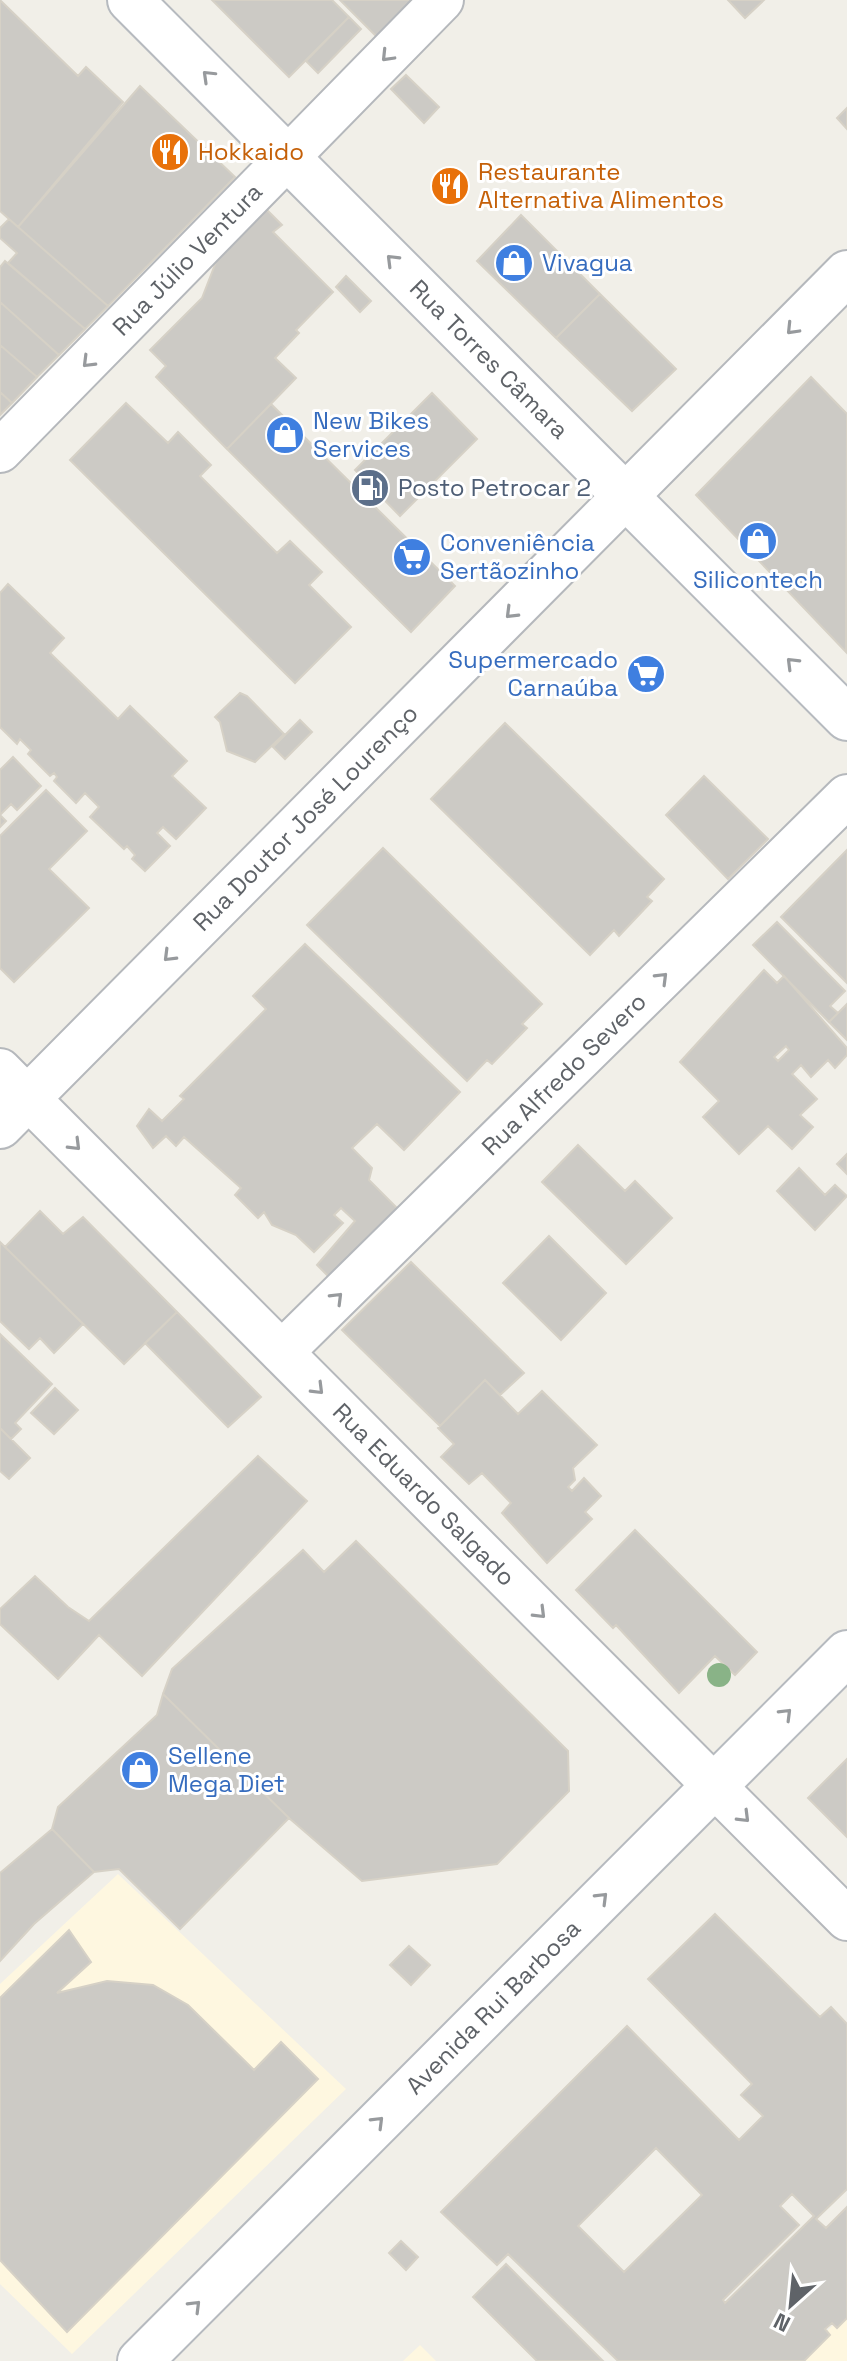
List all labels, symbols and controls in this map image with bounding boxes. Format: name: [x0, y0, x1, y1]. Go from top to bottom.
one-way arrow: [382, 47, 396, 61]
one-way arrow: [203, 71, 217, 86]
restaurant icon: Hokkaido: [149, 131, 191, 173]
place label: Hokkaido: [198, 136, 304, 167]
place label: Restaurante Alternativa Alimentos: [478, 156, 724, 215]
restaurant icon: Restaurante Alternativa Alimentos: [429, 165, 471, 207]
street label: Rua Júlio Ventura: [106, 176, 269, 342]
shop icon: Vivagua: [493, 242, 535, 284]
place label: Vivagua: [542, 247, 633, 278]
one-way arrow: [387, 255, 401, 269]
street label: Rua Torres Câmara: [403, 273, 576, 445]
one-way arrow: [787, 320, 802, 334]
one-way arrow: [82, 353, 97, 367]
place label: New Bikes Services: [313, 405, 429, 464]
shop icon: New Bikes Services: [264, 414, 306, 456]
fuel station icon: Posto Petrocar 2: [349, 467, 391, 509]
place label: Posto Petrocar 2: [398, 472, 591, 503]
shop icon: Silicontech: [737, 520, 779, 562]
place label: Conveniência Sertãozinho: [440, 527, 595, 586]
supermarket icon: Conveniência Sertãozinho: [391, 536, 433, 578]
place label: Silicontech: [693, 564, 823, 595]
one-way arrow: [506, 604, 520, 618]
place label: Supermercado Carnaúba: [448, 644, 618, 703]
supermarket icon: Supermercado Carnaúba: [625, 653, 667, 695]
one-way arrow: [787, 658, 801, 672]
street label: Rua Doutor José Lourenço: [186, 698, 425, 937]
one-way arrow: [164, 947, 178, 961]
one-way arrow: [653, 973, 667, 987]
street label: Rua Alfredo Severo: [475, 986, 653, 1162]
one-way arrow: [66, 1136, 80, 1150]
one-way arrow: [328, 1293, 342, 1307]
one-way arrow: [309, 1380, 323, 1394]
street label: Rua Eduardo Salgado: [326, 1396, 522, 1592]
one-way arrow: [531, 1604, 546, 1618]
one-way arrow: [777, 1709, 791, 1724]
place label: Sellene Mega Diet: [168, 1740, 285, 1799]
shop icon: Sellene Mega Diet: [119, 1749, 161, 1791]
one-way arrow: [735, 1808, 749, 1822]
one-way arrow: [593, 1893, 607, 1908]
street label: Avenida Rui Barbosa: [399, 1913, 587, 2101]
one-way arrow: [369, 2117, 384, 2131]
north arrow: [751, 2265, 831, 2345]
one-way arrow: [186, 2301, 200, 2315]
text: N: [769, 2307, 795, 2339]

